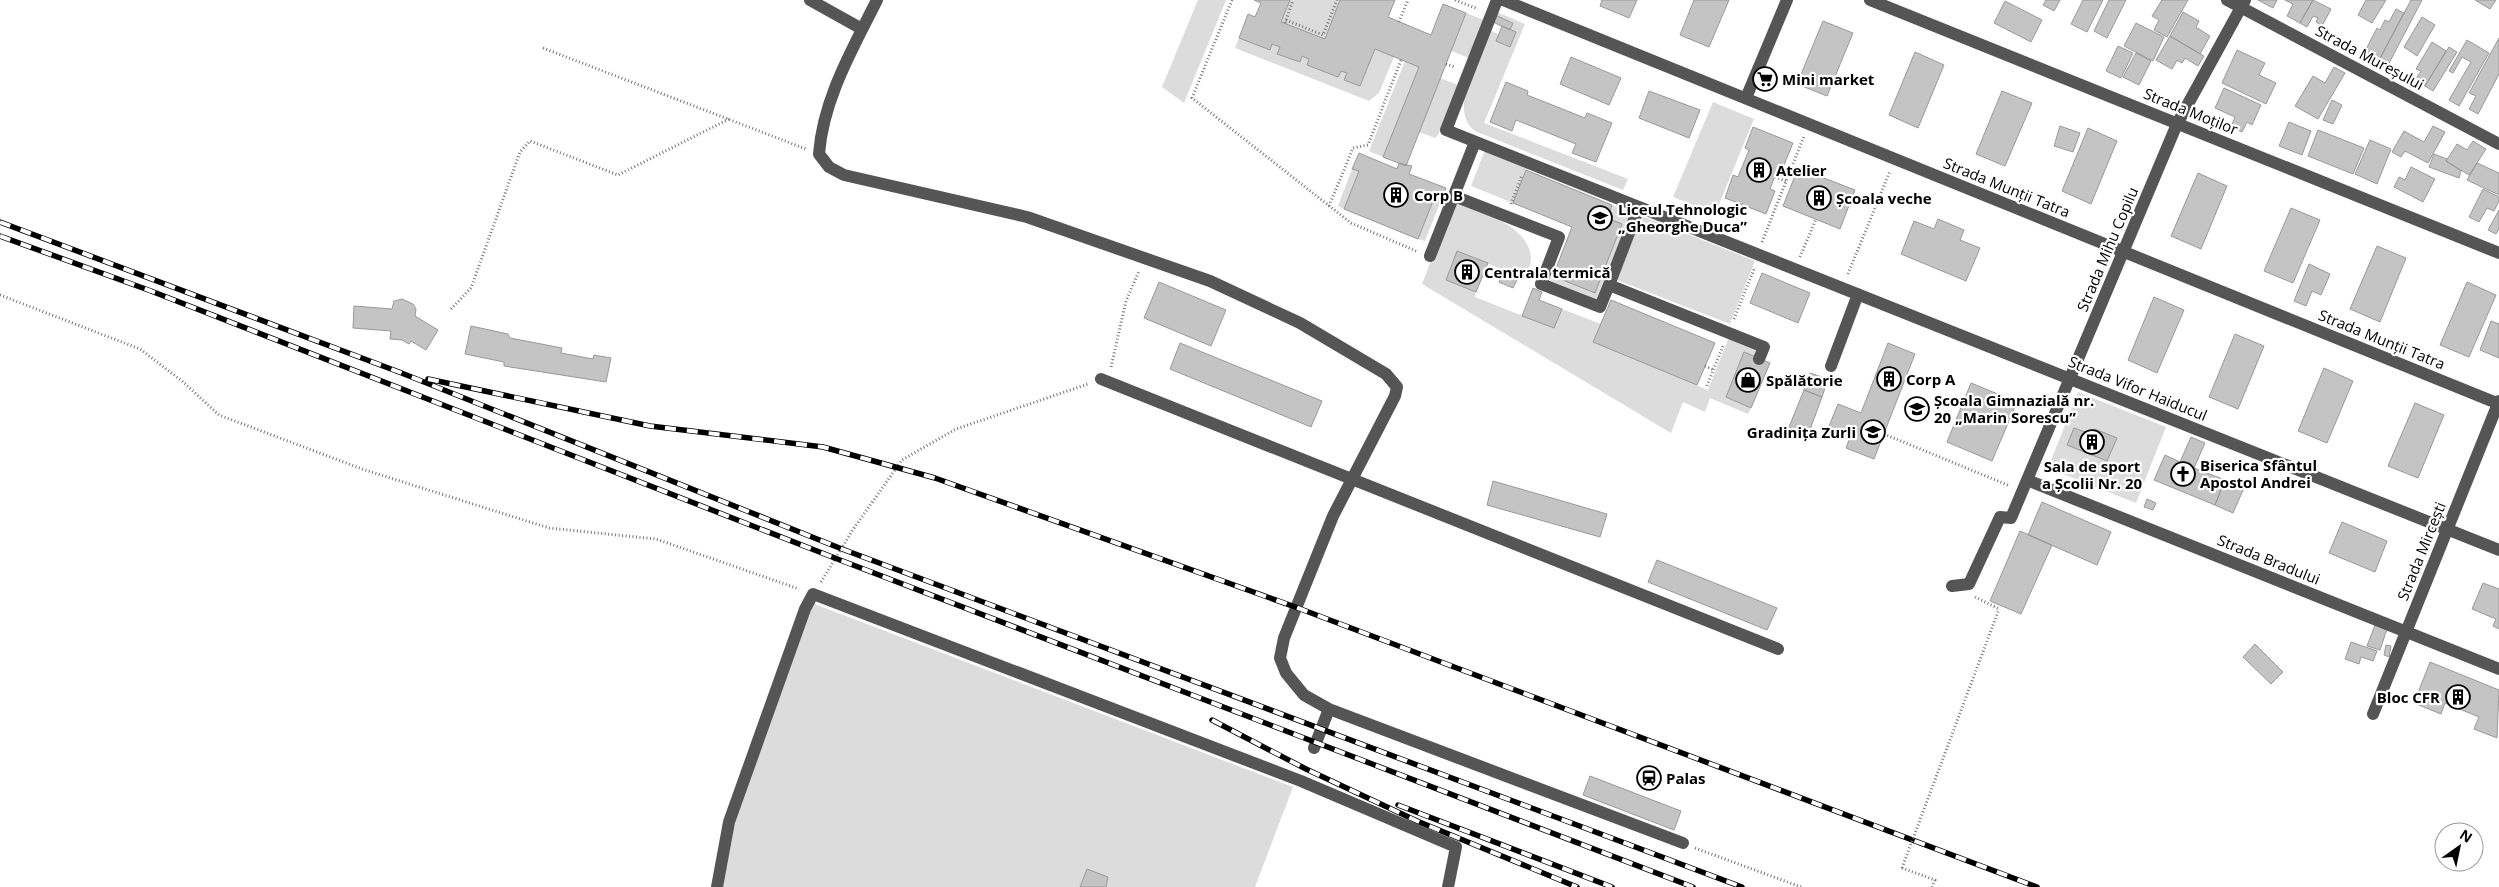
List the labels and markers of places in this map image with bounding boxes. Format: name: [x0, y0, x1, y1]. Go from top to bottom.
supermarket icon: Mini market: [1752, 66, 1778, 92]
place label: Mini market: [1782, 69, 1875, 89]
building icon: Atelier: [1746, 157, 1772, 183]
place label: Atelier: [1776, 160, 1827, 180]
building icon: Corp B: [1383, 182, 1409, 208]
place label: Corp B: [1414, 185, 1463, 205]
building icon: Școala veche: [1806, 185, 1832, 211]
place label: Școala veche: [1836, 188, 1932, 208]
place label: Liceul Tehnologic „Gheorghe Duca”: [1618, 199, 1747, 236]
school or university icon: Liceul Tehnologic „Gheorghe Duca”: [1587, 205, 1613, 231]
building icon: Centrala termică: [1454, 259, 1480, 285]
place label: Centrala termică: [1484, 262, 1610, 282]
building icon: Corp A: [1876, 366, 1902, 392]
shop icon: Spălătorie: [1735, 367, 1761, 393]
place label: Corp A: [1906, 369, 1956, 389]
place label: Spălătorie: [1766, 370, 1843, 390]
place label: Școala Gimnazială nr. 20 „Marin Sorescu”: [1934, 390, 2094, 427]
school or university icon: Școala Gimnazială nr. 20 „Marin Sorescu”: [1904, 396, 1930, 422]
school or university icon: Gradinița Zurli: [1860, 419, 1886, 445]
place label: Gradinița Zurli: [1747, 422, 1856, 442]
building icon: Sala de sport a Școlii Nr. 20: [2079, 429, 2105, 455]
place label: Biserica Sfântul Apostol Andrei: [2200, 455, 2317, 492]
place label: Sala de sport a Școlii Nr. 20: [2042, 456, 2143, 493]
church icon: Biserica Sfântul Apostol Andrei: [2170, 461, 2196, 487]
building icon: Bloc CFR: [2445, 684, 2471, 710]
place label: Bloc CFR: [2377, 687, 2440, 707]
station icon: Palas: [1636, 765, 1662, 791]
place label: Palas: [1666, 768, 1706, 788]

